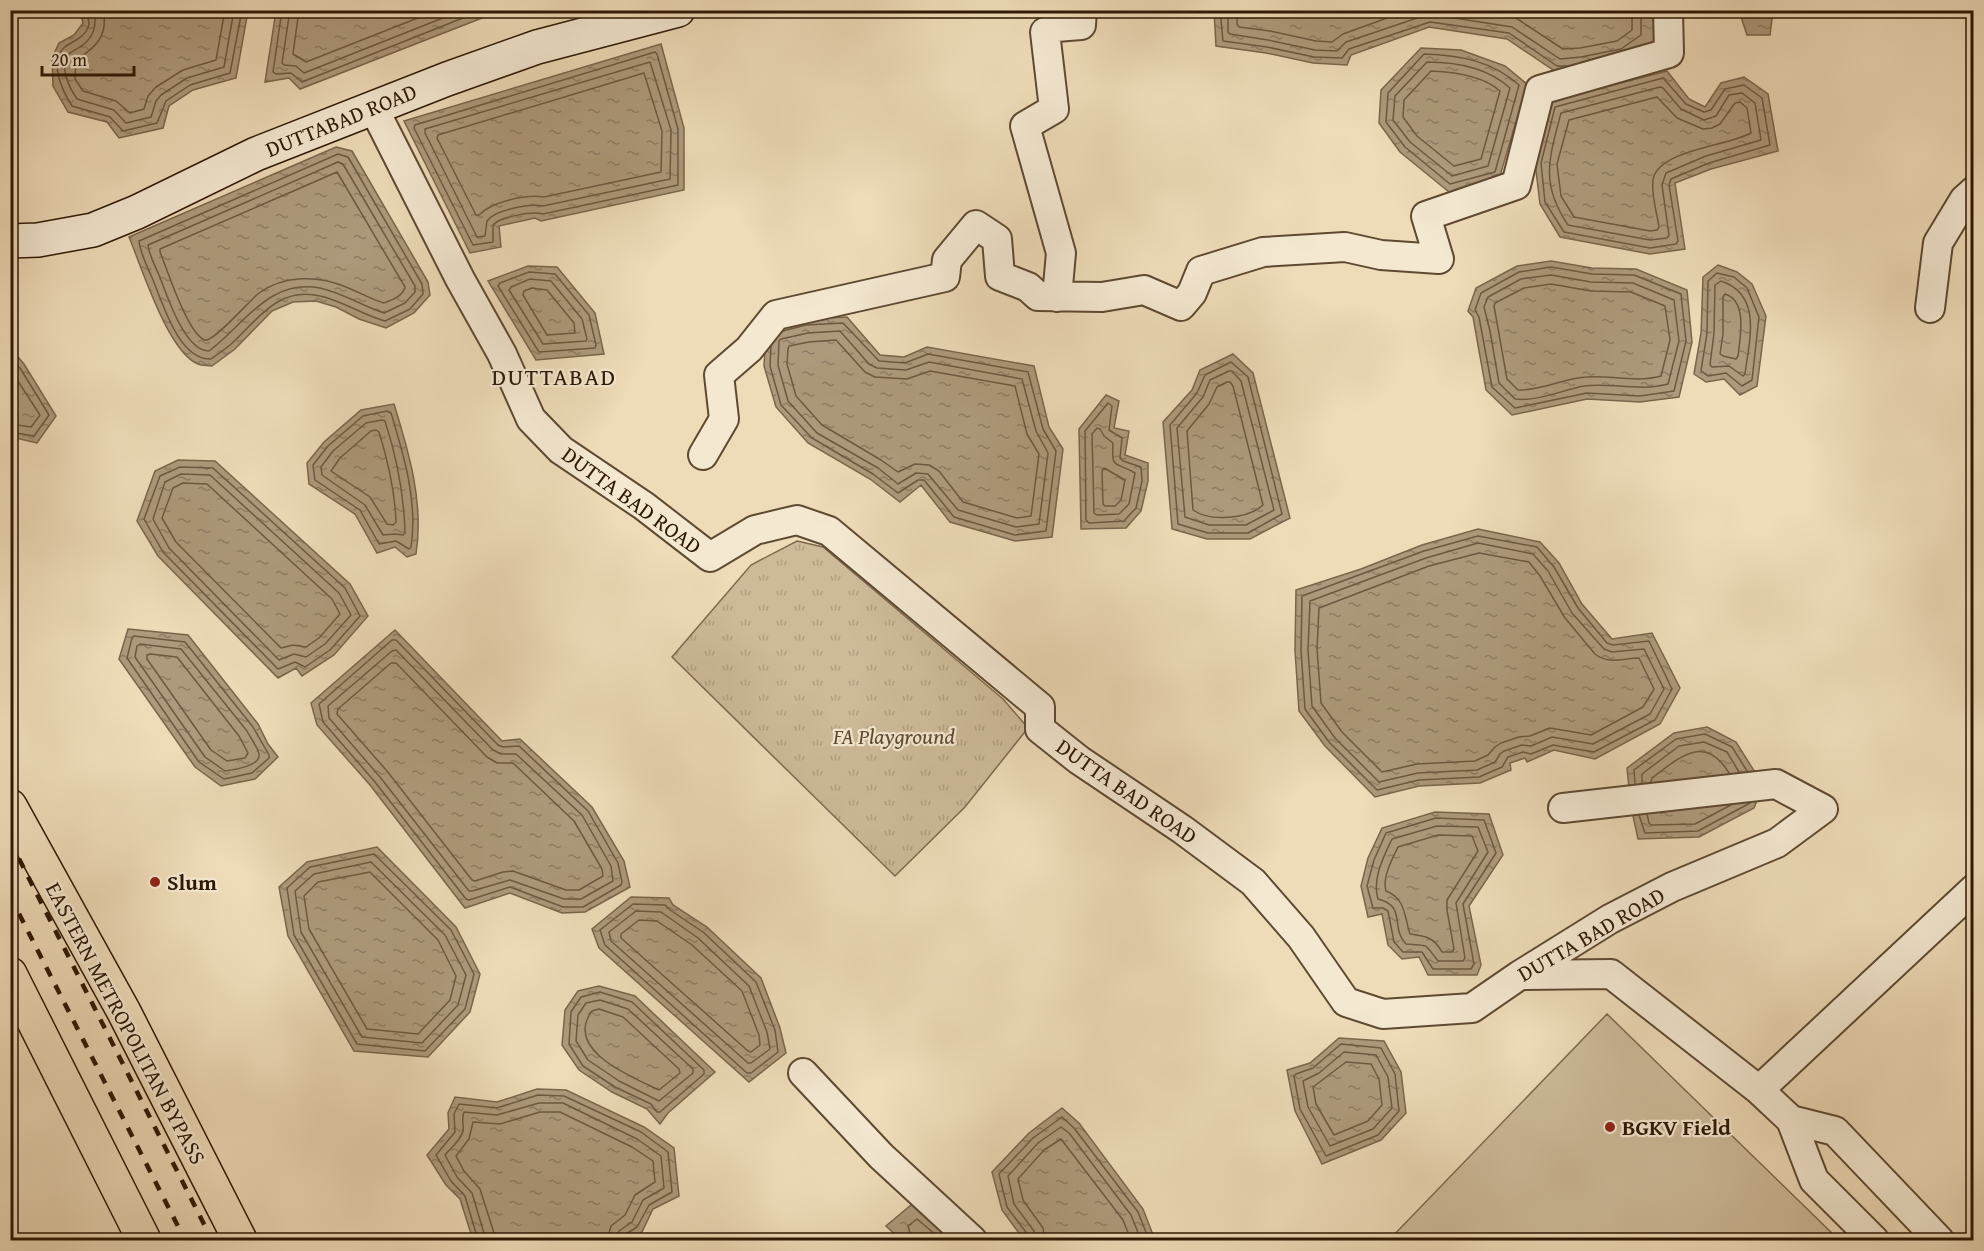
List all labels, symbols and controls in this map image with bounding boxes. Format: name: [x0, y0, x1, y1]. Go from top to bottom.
scale bar: [42, 39, 134, 77]
text: 20 m: [51, 46, 87, 73]
street label: DUTTABAD ROAD: [261, 75, 421, 165]
district label: DUTTABAD: [491, 359, 617, 394]
street label: DUTTA BAD ROAD: [556, 438, 708, 562]
park label: FA Playground: [832, 720, 955, 752]
street label: DUTTA BAD ROAD: [1050, 730, 1204, 852]
place label: Slum: [167, 866, 217, 898]
marker: Slum: [148, 875, 162, 889]
street label: EASTERN METROPOLITAN BYPASS: [38, 876, 214, 1170]
street label: DUTTA BAD ROAD: [1511, 879, 1671, 989]
place label: BGKV Field: [1622, 1111, 1731, 1143]
marker: BGKV Field: [1603, 1120, 1617, 1134]

